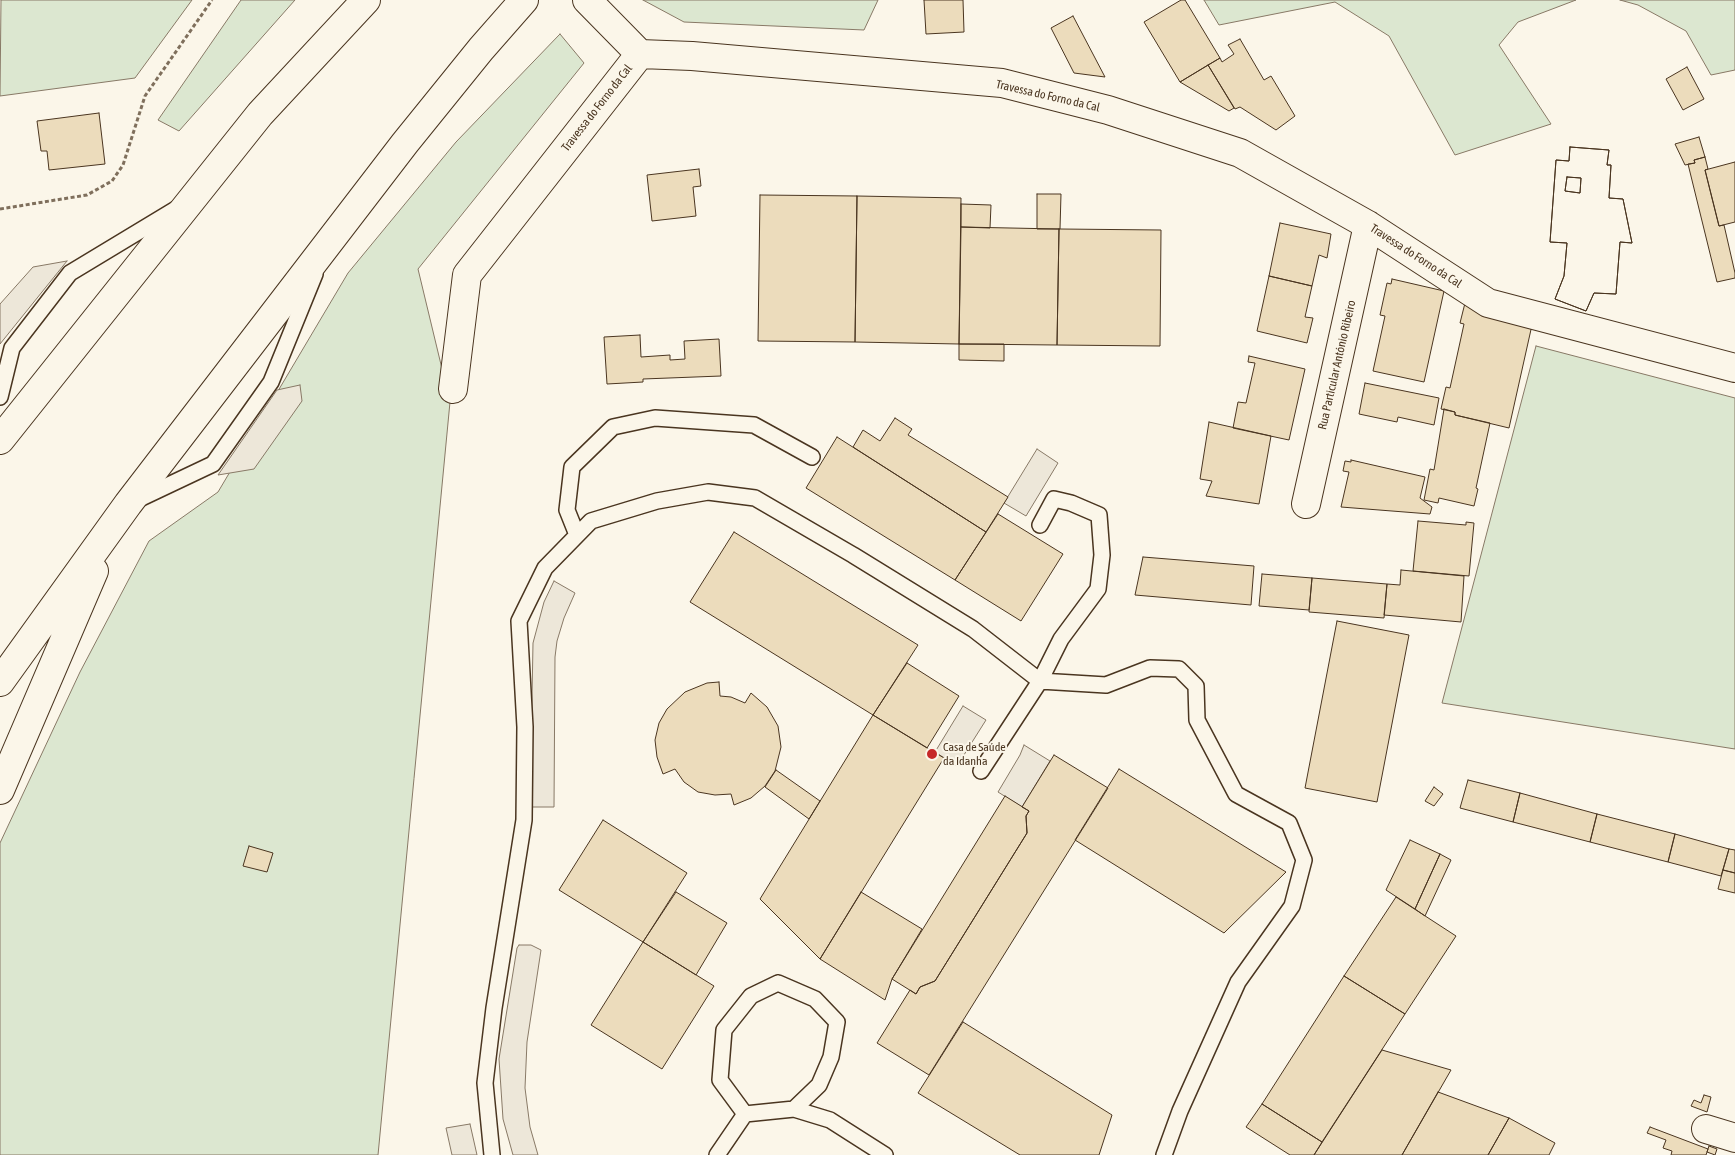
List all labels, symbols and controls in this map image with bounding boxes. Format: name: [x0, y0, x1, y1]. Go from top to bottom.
street label: Travessa do Forno da Cal: [559, 62, 635, 154]
street label: Travessa do Forno da Cal: [995, 77, 1101, 115]
street label: Travessa do Forno da Cal: [1367, 221, 1465, 291]
street label: Rua Particular António Ribeiro: [1315, 299, 1359, 431]
place label: Casa de Saúde da Idanha: [943, 740, 1006, 768]
marker: Casa de Saúde da Idanha: [925, 747, 939, 761]

